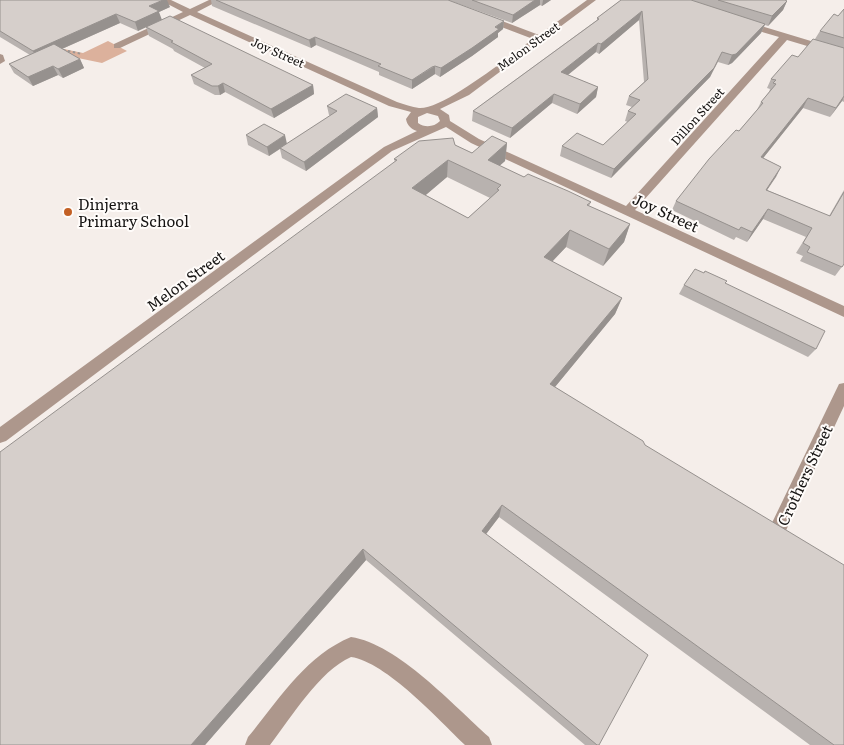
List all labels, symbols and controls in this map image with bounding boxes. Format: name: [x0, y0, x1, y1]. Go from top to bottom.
street label: Melon Street: [493, 17, 563, 75]
street label: Joy Street: [248, 32, 308, 72]
street label: Dillon Street: [666, 83, 728, 149]
street label: Joy Street: [629, 187, 703, 237]
place label: Dinjerra Primary School: [78, 192, 189, 232]
marker: Dinjerra Primary School: [62, 206, 74, 218]
street label: Melon Street: [141, 244, 229, 316]
street label: Crothers Street: [770, 421, 838, 529]

